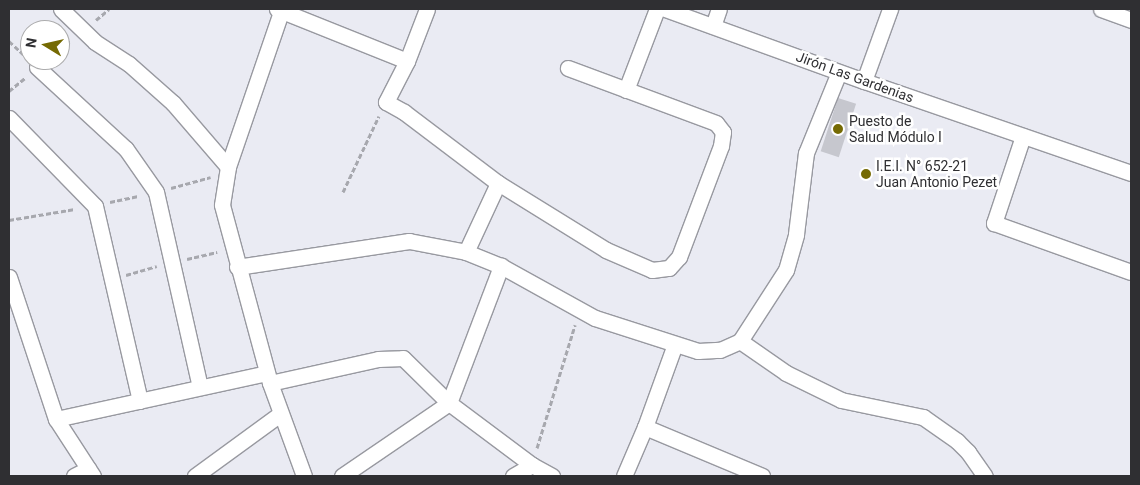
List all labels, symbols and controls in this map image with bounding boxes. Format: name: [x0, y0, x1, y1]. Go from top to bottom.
north arrow: [20, 20, 70, 70]
text: N: [22, 37, 40, 49]
street label: Jirón Las Gardenias: [794, 48, 916, 106]
place label: Puesto de Salud Módulo I: [849, 113, 942, 146]
marker: Puesto de Salud Módulo I: [831, 122, 845, 136]
place label: I.E.I. N° 652-21 Juan Antonio Pezet: [876, 158, 997, 190]
marker: I.E.I. N° 652-21 Juan Antonio Pezet: [860, 168, 872, 180]

